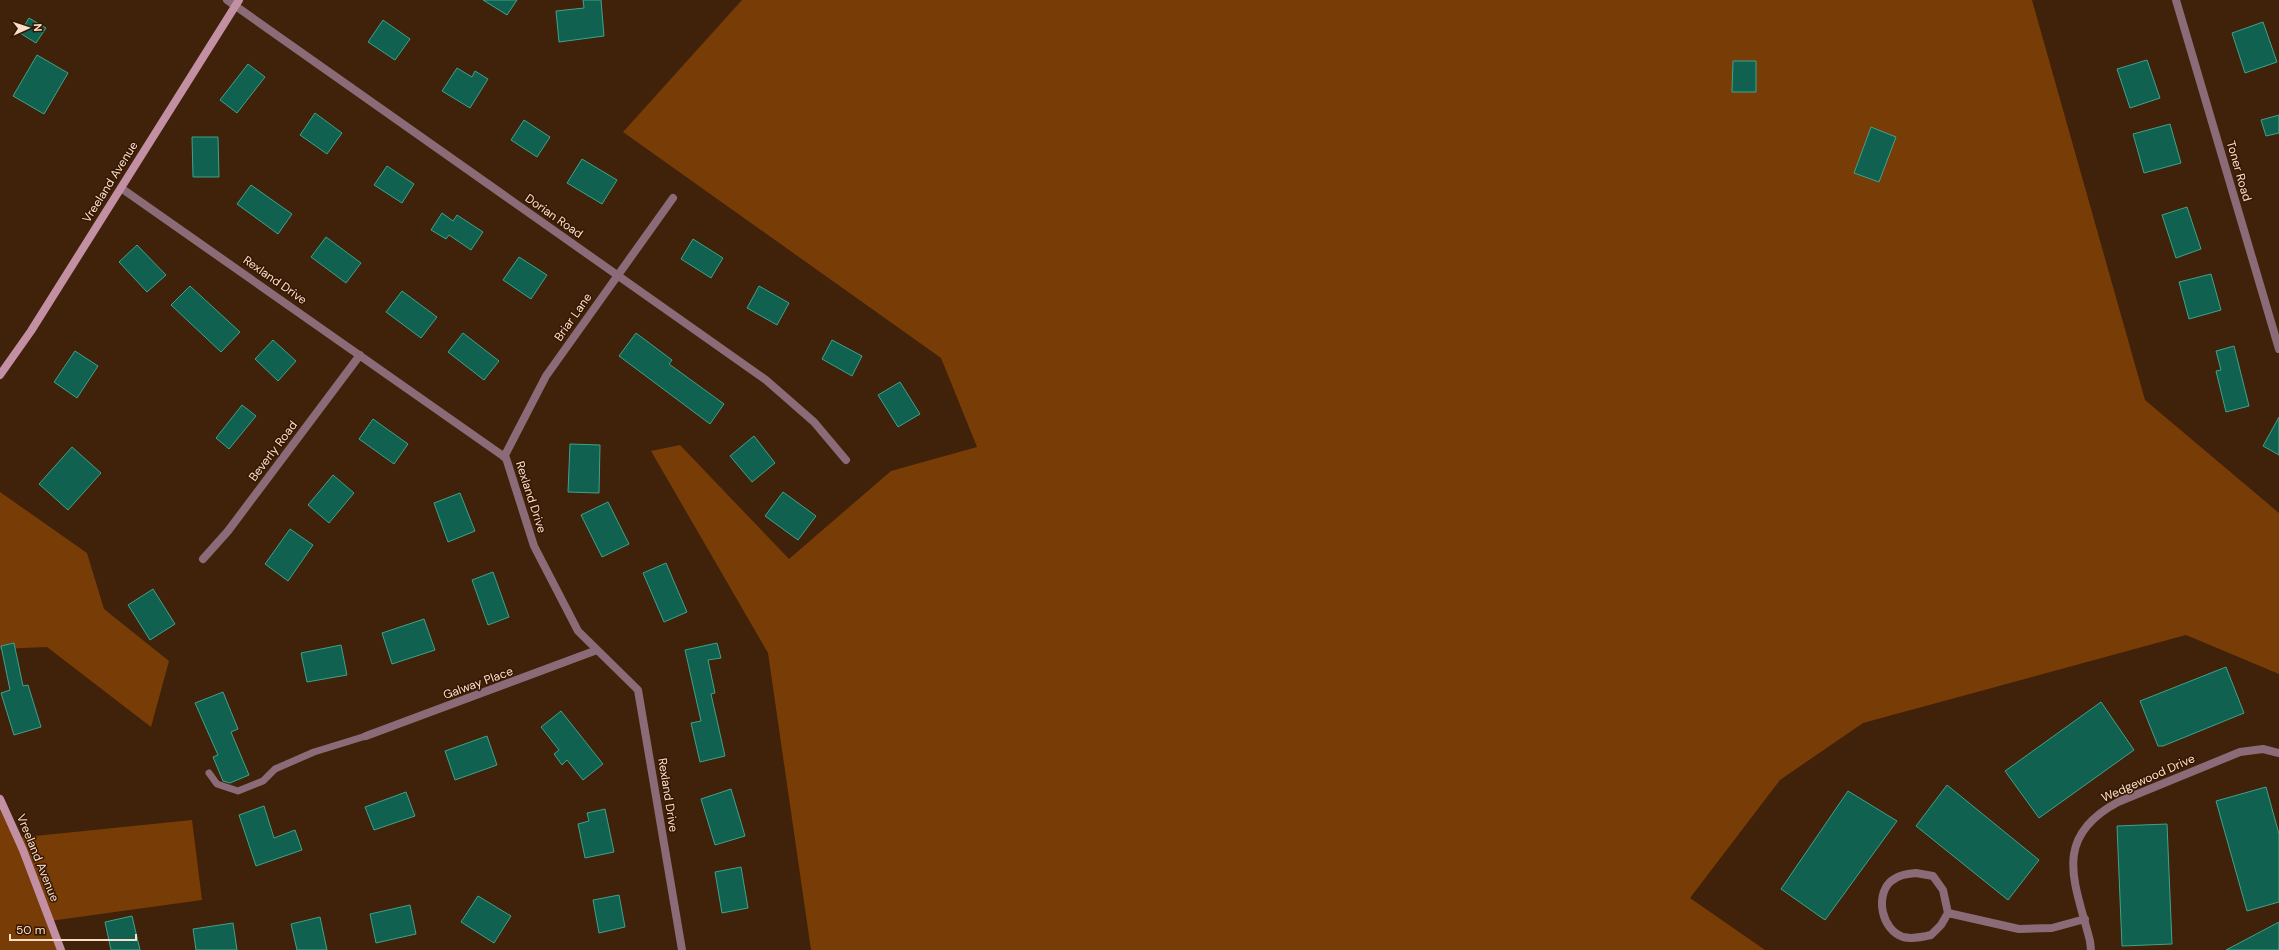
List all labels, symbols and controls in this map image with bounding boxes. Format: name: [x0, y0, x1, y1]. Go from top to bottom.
north arrow: [8, 8, 48, 48]
text: N: [31, 23, 45, 32]
street label: Vreeland Avenue: [79, 138, 142, 226]
street label: Toner Road: [2223, 139, 2255, 203]
street label: Dorian Road: [522, 190, 586, 242]
street label: Rexland Drive: [240, 252, 310, 308]
street label: Briar Lane: [551, 290, 596, 344]
street label: Beverly Road: [245, 418, 301, 484]
street label: Rexland Drive: [512, 459, 550, 535]
street label: Galway Place: [441, 663, 515, 703]
street label: Wedgewood Drive: [2099, 750, 2197, 806]
street label: Rexland Drive: [654, 757, 682, 833]
street label: Vreeland Avenue: [13, 812, 63, 904]
scale bar: [10, 916, 136, 942]
text: 50 m: [16, 922, 45, 938]

